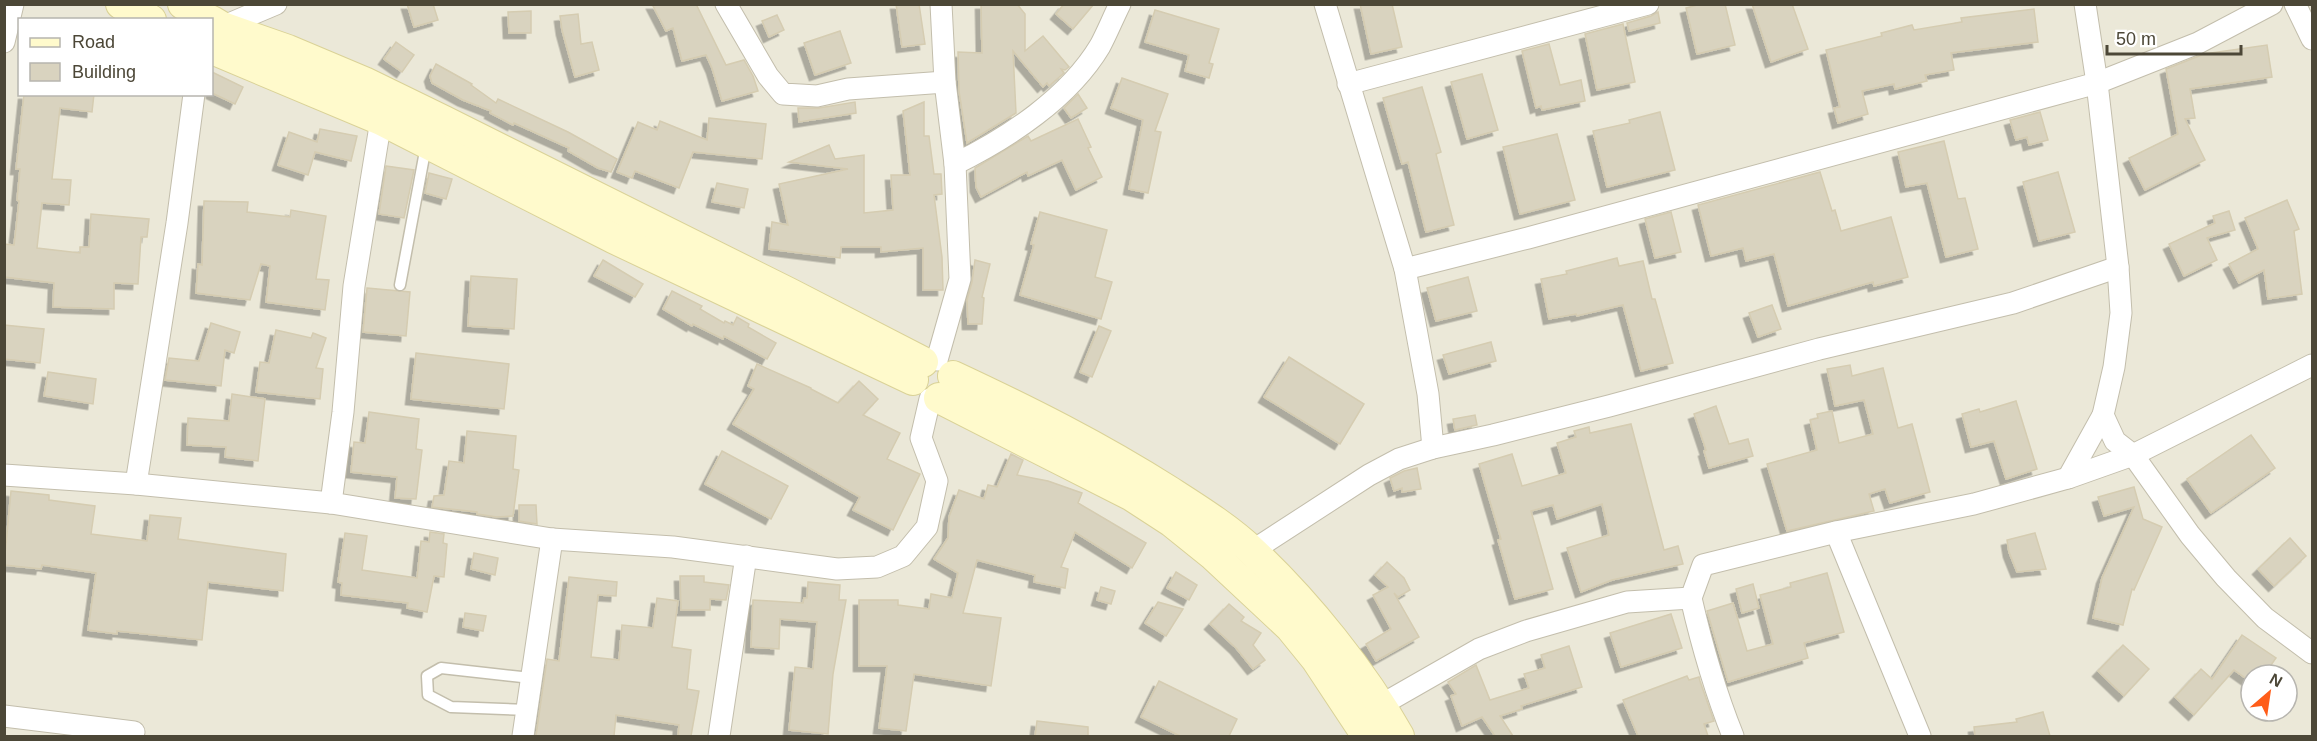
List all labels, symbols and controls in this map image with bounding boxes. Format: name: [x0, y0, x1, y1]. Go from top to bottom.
legend: [18, 18, 213, 96]
scale bar: [2107, 18, 2240, 56]
text: 50 m: [2116, 29, 2156, 49]
text: Road: [72, 32, 115, 52]
text: Building: [72, 62, 136, 82]
north arrow: [2239, 663, 2299, 723]
text: N: [2267, 670, 2285, 691]

